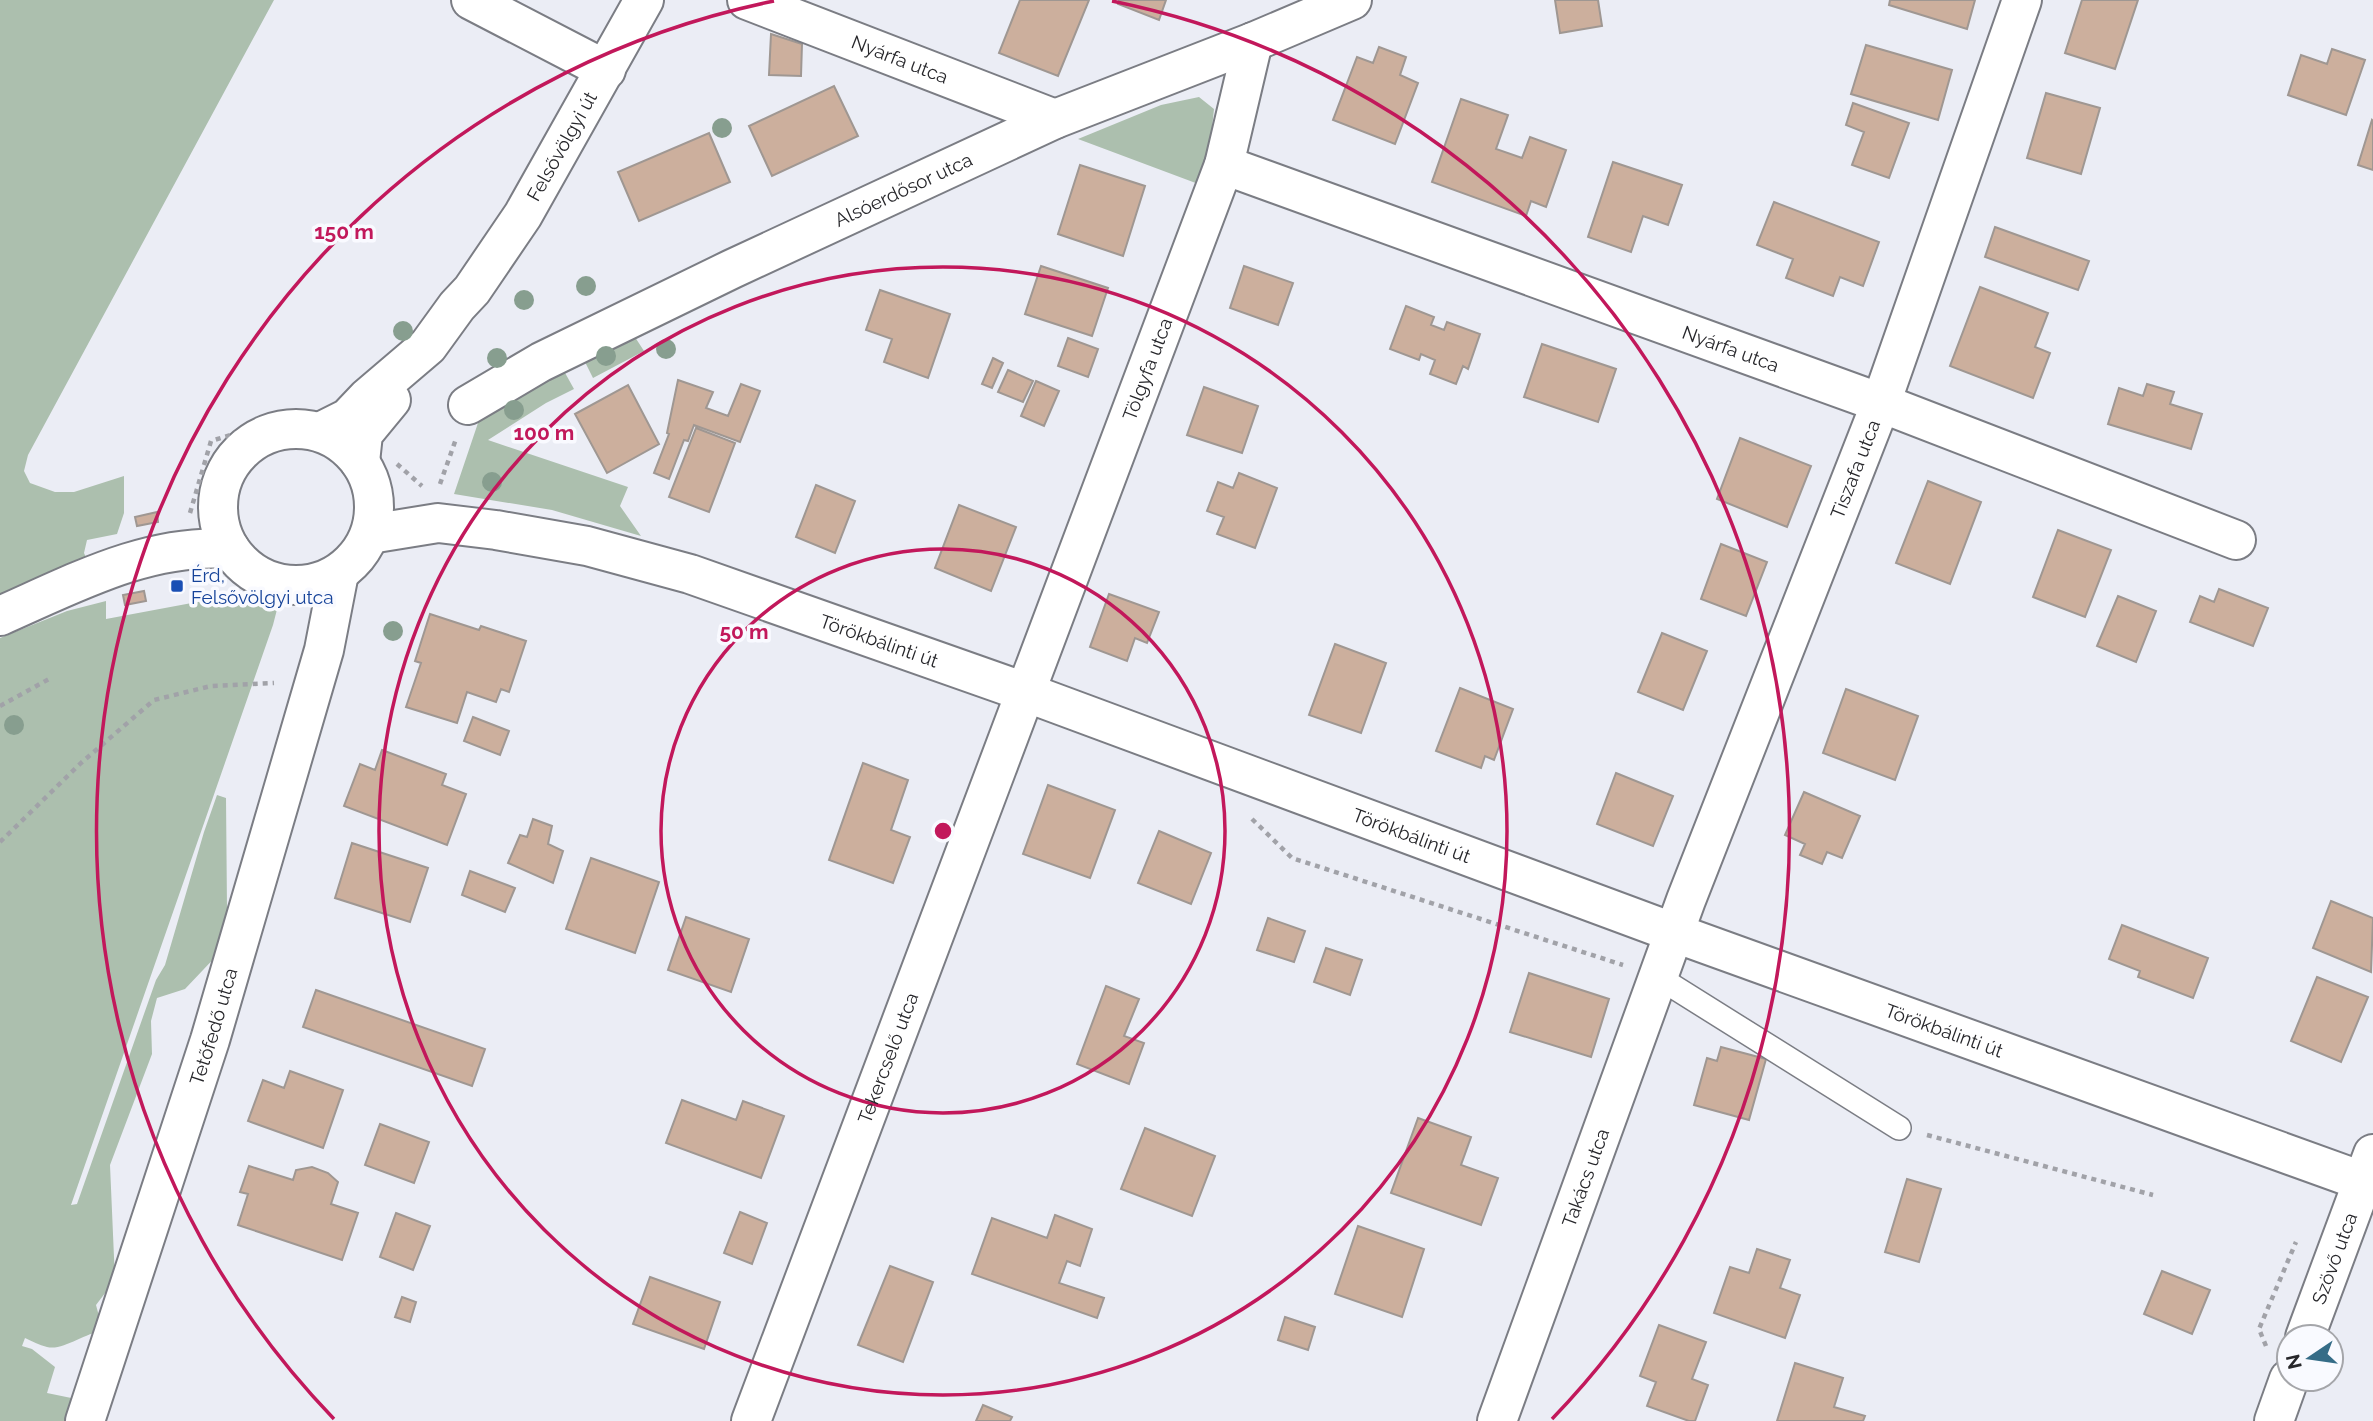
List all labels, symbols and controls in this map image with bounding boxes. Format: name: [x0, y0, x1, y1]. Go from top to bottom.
street label: Nyárfa utca: [849, 31, 951, 88]
street label: Felsővölgyi út: [522, 87, 602, 205]
street label: Alsóerdősor utca: [831, 148, 976, 231]
text: 150 m: [314, 219, 374, 244]
street label: Tölgyfa utca: [1118, 315, 1176, 423]
street label: Nyárfa utca: [1679, 321, 1782, 376]
street label: Tiszafa utca: [1826, 417, 1884, 522]
text: 100 m: [514, 420, 574, 445]
place label: Érd, Felsővölgyi utca: [191, 564, 334, 608]
marker: Érd, Felsővölgyi utca: [169, 578, 185, 594]
street label: Törökbálinti út: [817, 610, 942, 672]
text: 50 m: [719, 619, 769, 644]
street label: Törökbálinti út: [1350, 803, 1474, 867]
centre of rings: [931, 819, 955, 843]
street label: Tetőfedő utca: [185, 965, 242, 1088]
street label: Tekercselő utca: [853, 989, 922, 1126]
street label: Törökbálinti út: [1882, 999, 2007, 1062]
street label: Takács utca: [1557, 1125, 1613, 1230]
street label: Szövő utca: [2307, 1209, 2361, 1307]
north arrow: [2275, 1323, 2345, 1393]
text: N: [2281, 1352, 2306, 1371]

